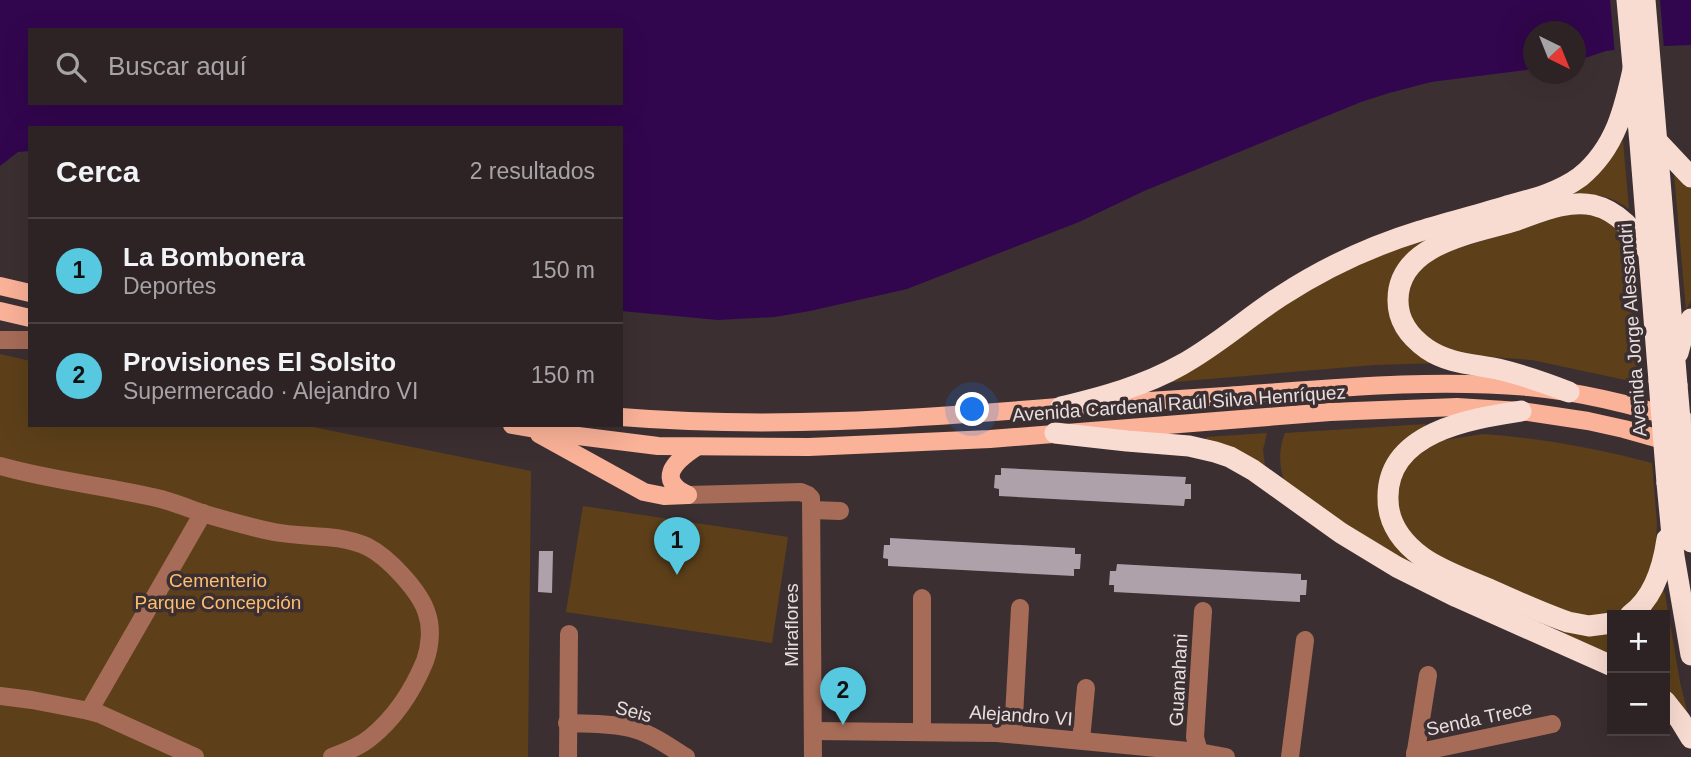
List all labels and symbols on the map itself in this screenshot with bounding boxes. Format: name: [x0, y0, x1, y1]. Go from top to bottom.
north arrow: [1523, 21, 1586, 84]
street label: Avenida Jorge Alessandri: [1615, 222, 1650, 437]
street label: Avenida Cardenal Raúl Silva Henríquez: [1011, 381, 1347, 426]
your location: [955, 392, 989, 426]
pin: 1: [654, 517, 700, 575]
park label: Cementerio Parque Concepción: [135, 570, 301, 613]
street label: Miraflores: [781, 583, 802, 667]
street label: Guanahani: [1166, 633, 1191, 727]
pin: 2: [820, 667, 866, 725]
street label: Seis: [613, 697, 654, 726]
street label: Senda Trece: [1424, 697, 1534, 740]
street label: Alejandro VI: [969, 701, 1073, 730]

